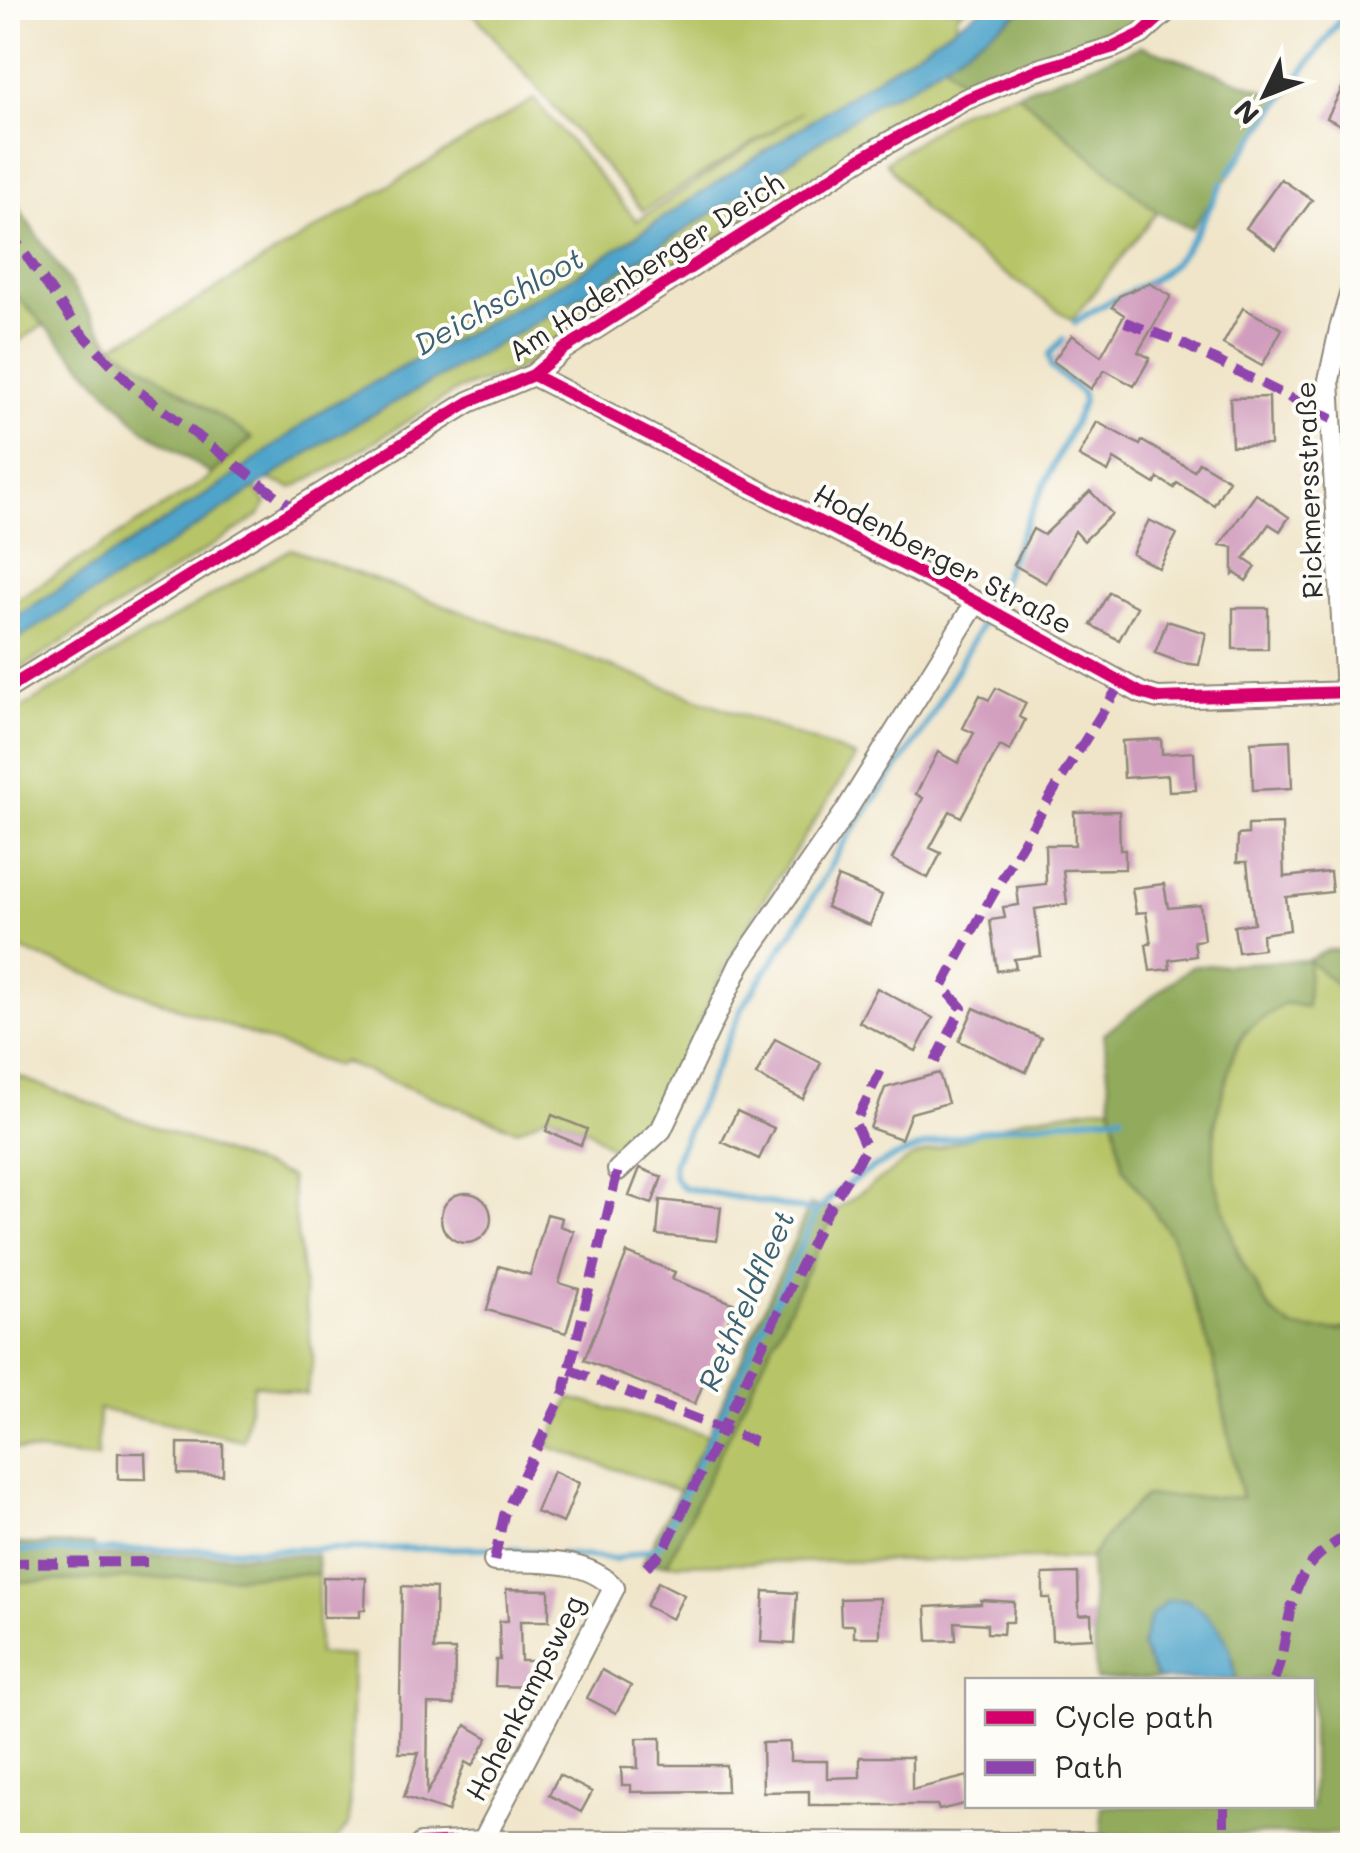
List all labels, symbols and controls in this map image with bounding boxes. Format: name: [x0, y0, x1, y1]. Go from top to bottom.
north arrow: [1215, 45, 1315, 145]
text: N: [1226, 93, 1266, 133]
street label: Am Hodenberger Deich: [501, 164, 790, 369]
water label: Deichschloot: [406, 237, 590, 363]
street label: Rickmersstraße: [1286, 381, 1330, 599]
street label: Hodenberger Straße: [808, 475, 1079, 642]
water label: Rethfeldfleet: [687, 1203, 803, 1397]
street label: Hohenkampsweg: [457, 1589, 591, 1806]
legend: [965, 1678, 1315, 1808]
text: Cycle path: [1055, 1696, 1213, 1736]
text: Path: [1055, 1746, 1122, 1786]

